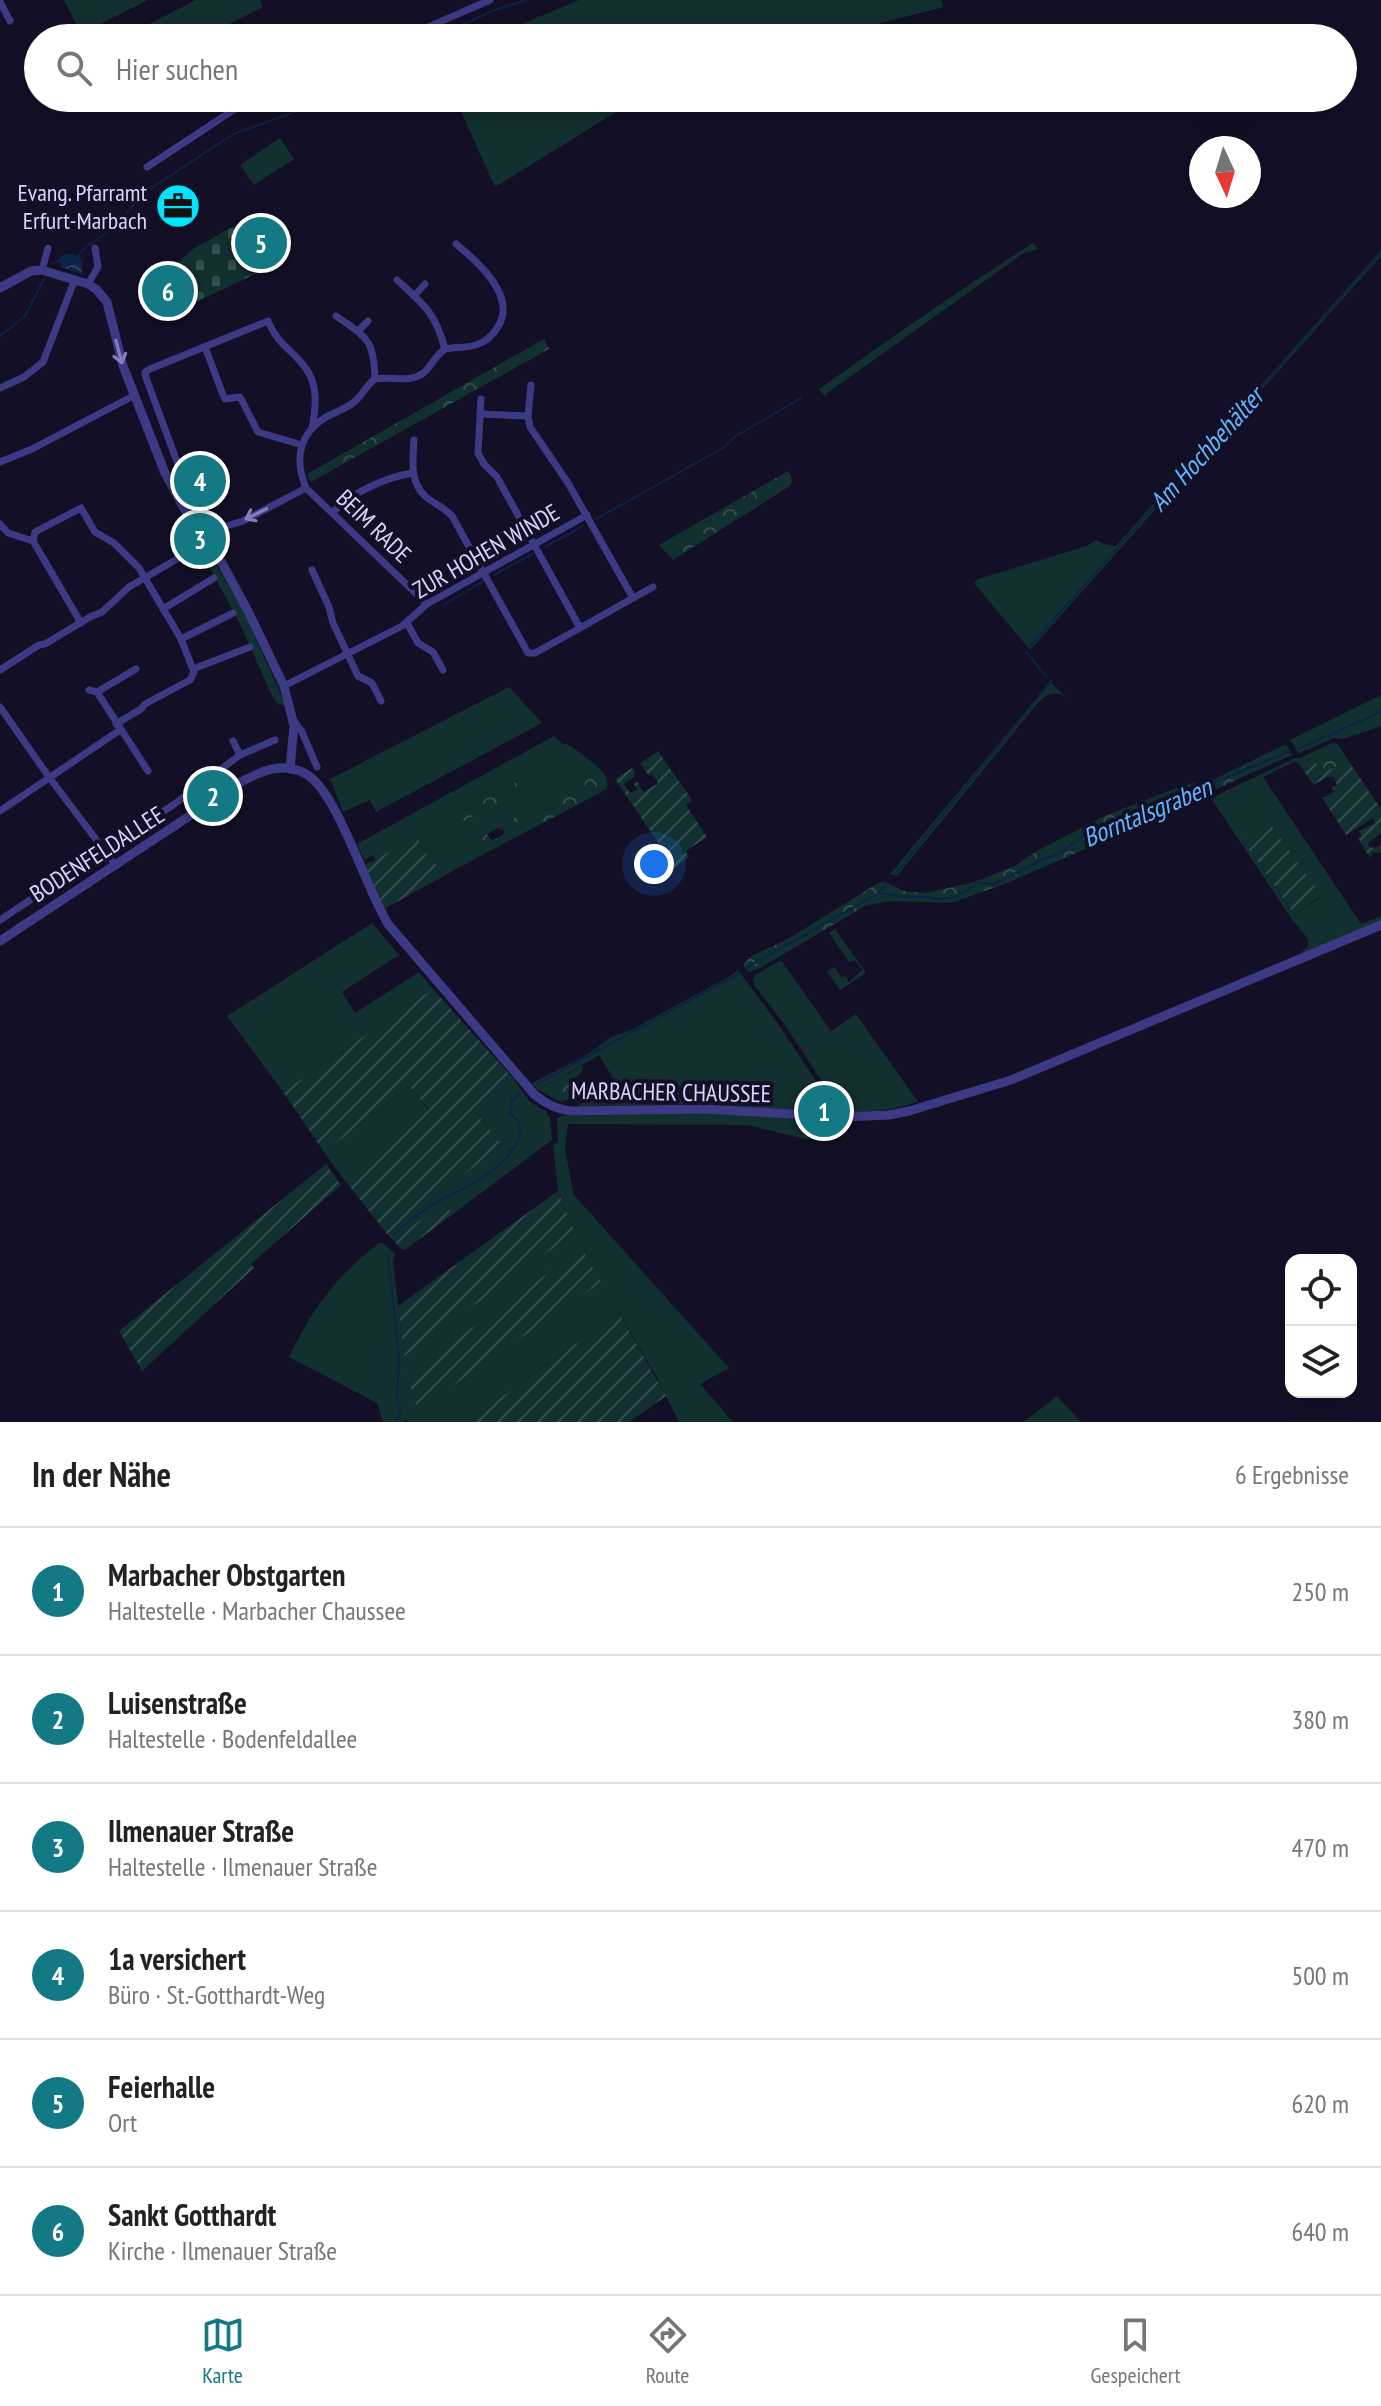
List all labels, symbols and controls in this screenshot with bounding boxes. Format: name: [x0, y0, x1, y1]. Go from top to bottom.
search box: [24, 24, 1357, 112]
icon: search: [52, 46, 96, 90]
text: Hier suchen: [116, 49, 238, 88]
north arrow: [1189, 136, 1261, 208]
place label: Evang. Pfarramt Erfurt-Marbach: [18, 177, 147, 236]
office icon: Evang. Pfarramt Erfurt-Marbach: [154, 182, 202, 230]
pin: 5: [235, 213, 287, 273]
pin: 6: [142, 261, 194, 321]
one-way arrow: [112, 338, 127, 364]
water label: Am Hochbehälter: [1142, 377, 1273, 518]
pin: 4: [174, 451, 226, 511]
street label: BEIM RADE: [330, 483, 418, 569]
street label: ZUR HOHEN WINDE: [407, 497, 565, 605]
one-way arrow: [245, 507, 268, 523]
pin: 3: [174, 509, 226, 569]
pin: 2: [187, 766, 239, 826]
water label: Borntalsgraben: [1078, 770, 1218, 854]
street label: BODENFELDALLEE: [24, 799, 170, 909]
your location: [634, 844, 674, 884]
street label: MARBACHER CHAUSSEE: [571, 1075, 771, 1109]
pin: 1: [798, 1081, 850, 1141]
map controls: [1285, 1254, 1357, 1398]
button: locate: [1285, 1254, 1357, 1326]
button: layers: [1285, 1326, 1357, 1398]
text: In der Nähe: [32, 1452, 171, 1496]
text: 6 Ergebnisse: [1235, 1458, 1349, 1491]
text: Marbacher Obstgarten: [108, 1555, 346, 1594]
text: 1: [52, 1575, 64, 1608]
text: 250 m: [1291, 1575, 1349, 1608]
text: Haltestelle · Marbacher Chaussee: [108, 1594, 406, 1627]
text: Luisenstraße: [108, 1683, 247, 1722]
text: 2: [52, 1703, 64, 1736]
text: 380 m: [1291, 1703, 1349, 1736]
text: Haltestelle · Bodenfeldallee: [108, 1722, 357, 1755]
text: Ilmenauer Straße: [108, 1811, 294, 1850]
text: 3: [52, 1831, 64, 1864]
text: 470 m: [1291, 1831, 1349, 1864]
text: Haltestelle · Ilmenauer Straße: [108, 1850, 377, 1883]
text: 1a versichert: [108, 1939, 246, 1978]
text: 4: [52, 1959, 64, 1992]
text: 500 m: [1291, 1959, 1349, 1992]
text: Büro · St.-Gotthardt-Weg: [108, 1978, 325, 2011]
text: Feierhalle: [108, 2067, 215, 2106]
text: 5: [52, 2087, 64, 2120]
text: 620 m: [1291, 2087, 1349, 2120]
text: Ort: [108, 2106, 137, 2139]
text: Sankt Gotthardt: [108, 2195, 276, 2234]
text: 6: [52, 2215, 64, 2248]
text: 640 m: [1291, 2215, 1349, 2248]
text: Kirche · Ilmenauer Straße: [108, 2234, 337, 2267]
tab: Karte: [201, 2313, 245, 2389]
tab: Route: [646, 2313, 690, 2389]
tab: Gespeichert: [1091, 2313, 1180, 2389]

